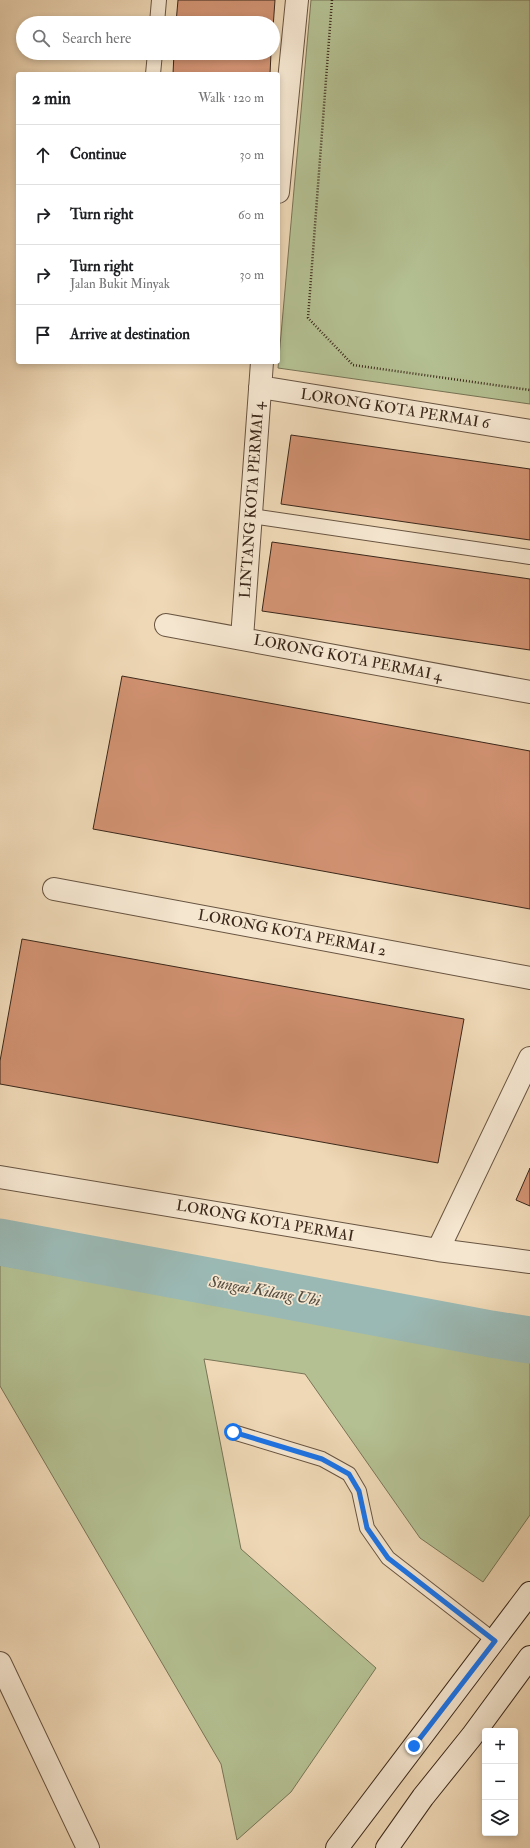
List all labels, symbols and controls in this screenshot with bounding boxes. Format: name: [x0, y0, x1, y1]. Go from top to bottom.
search box: [16, 16, 280, 60]
icon: search: [30, 27, 52, 49]
text: Search here: [62, 29, 131, 48]
text: 2 min: [32, 88, 71, 109]
text: Walk · 120 m: [198, 90, 264, 106]
icon: ahead: [32, 144, 54, 166]
text: Continue: [70, 145, 126, 164]
text: 30 m: [240, 147, 264, 163]
icon: right: [32, 204, 54, 226]
text: Turn right: [70, 205, 133, 224]
text: 60 m: [238, 207, 264, 223]
text: Turn right: [70, 257, 133, 276]
icon: right: [32, 264, 54, 286]
text: 30 m: [240, 267, 264, 283]
text: Jalan Bukit Minyak: [70, 276, 170, 292]
icon: arrive: [32, 324, 54, 346]
text: Arrive at destination: [70, 325, 190, 344]
street label: LORONG KOTA PERMAI 6: [299, 385, 492, 434]
street label: LINTANG KOTA PERMAI 4: [236, 400, 268, 599]
street label: LORONG KOTA PERMAI 4: [252, 630, 445, 686]
street label: LORONG KOTA PERMAI 2: [196, 905, 388, 961]
street label: LORONG KOTA PERMAI: [175, 1196, 355, 1246]
water label: Sungai Kilang Ubi: [207, 1271, 323, 1311]
route start: [224, 1423, 242, 1441]
map controls: [482, 1728, 518, 1836]
button: +: [482, 1728, 518, 1764]
route end: [405, 1737, 423, 1755]
button: −: [482, 1764, 518, 1800]
button: layers: [482, 1800, 518, 1836]

